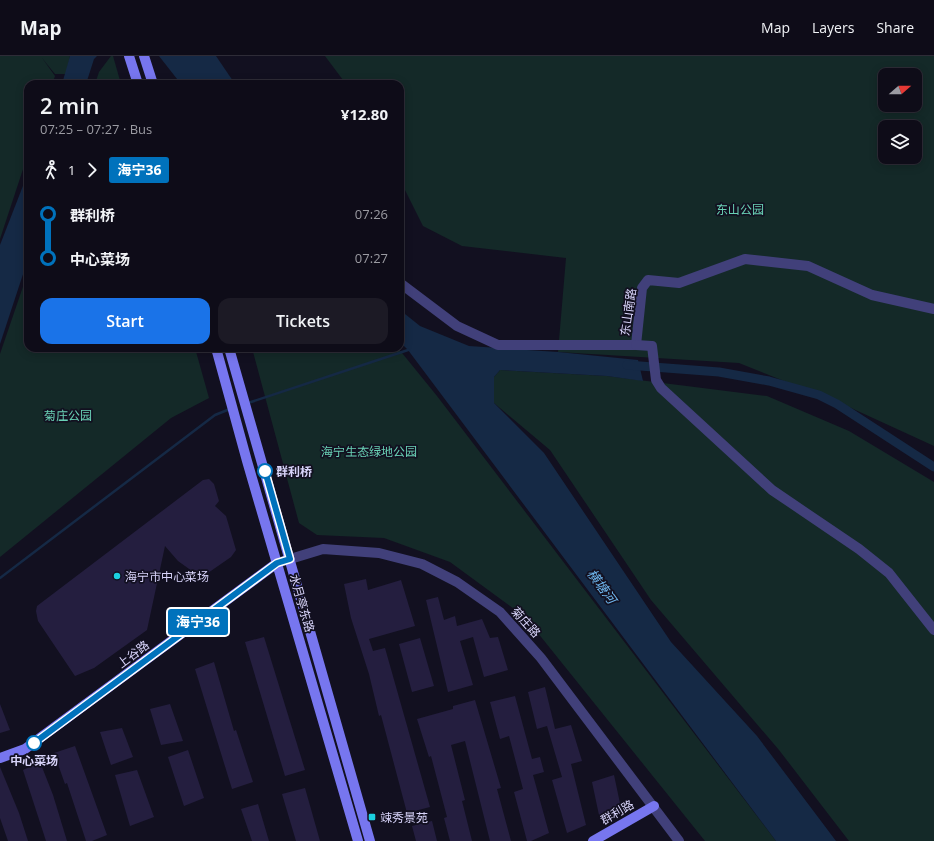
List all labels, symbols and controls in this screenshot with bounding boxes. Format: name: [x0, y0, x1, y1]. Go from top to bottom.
text: Map: [20, 15, 61, 41]
text: Map: [761, 18, 790, 37]
text: Layers: [812, 18, 854, 37]
text: Share: [876, 18, 914, 37]
north arrow: [878, 68, 922, 112]
map controls: [878, 68, 922, 164]
text: 2 min: [40, 90, 99, 120]
text: ¥12.80: [341, 104, 388, 124]
text: 07:25 – 07:27 · Bus: [40, 120, 152, 138]
button: layers: [878, 120, 922, 164]
icon: walk: [40, 159, 62, 181]
icon: forward: [81, 159, 103, 181]
text: 海宁36: [117, 160, 161, 179]
text: 1: [68, 161, 75, 179]
park label: 东山公园: [716, 201, 764, 218]
text: 群利桥: [70, 205, 115, 225]
text: 07:26: [355, 205, 388, 223]
text: 中心菜场: [70, 249, 130, 269]
text: 07:27: [355, 249, 388, 267]
street label: 东山南路: [616, 287, 640, 337]
button: Start: [40, 298, 210, 344]
button: Tickets: [218, 298, 388, 344]
park label: 菊庄公园: [44, 407, 92, 424]
park label: 海宁生态绿地公园: [321, 443, 417, 460]
marker: 群利桥: [257, 463, 273, 479]
place label: 群利桥: [276, 463, 312, 480]
water label: 横塘河: [583, 565, 623, 609]
place label: 海宁市中心菜场: [125, 568, 209, 585]
marker: 海宁市中心菜场: [112, 571, 122, 581]
street label: 水月亭东路: [286, 572, 318, 634]
street label: 菊庄路: [508, 603, 544, 641]
line badge: 海宁36: [170, 609, 226, 635]
text: 海宁36: [176, 612, 220, 631]
street label: 上谷路: [114, 636, 152, 672]
marker: 中心菜场: [26, 735, 42, 751]
place label: 中心菜场: [10, 752, 58, 769]
street label: 群利路: [597, 796, 637, 828]
place label: 竦秀景苑: [380, 809, 428, 826]
marker: 竦秀景苑: [367, 812, 377, 822]

